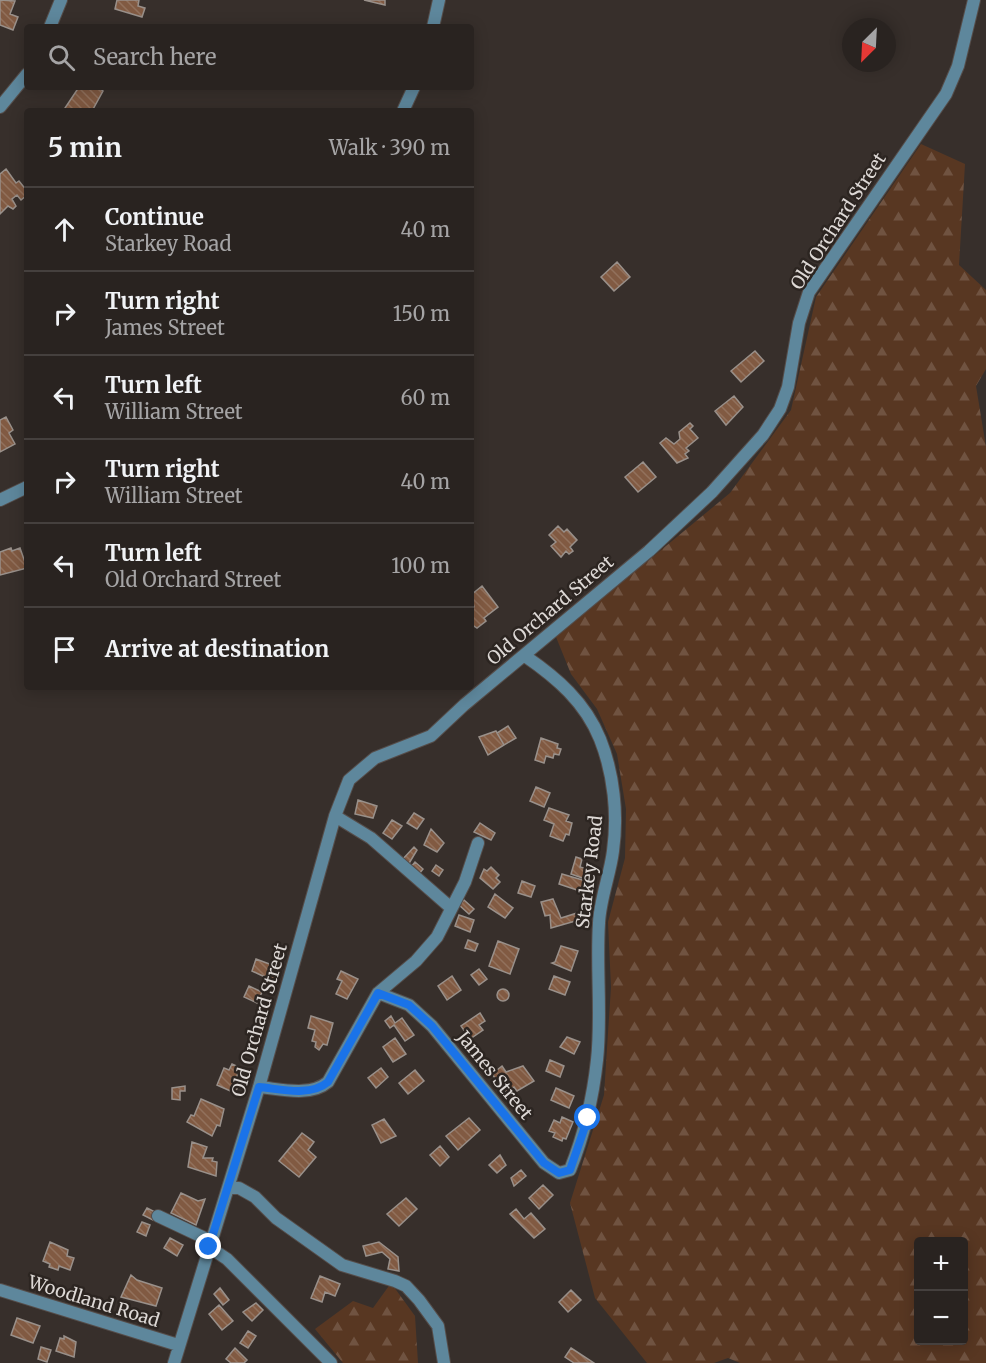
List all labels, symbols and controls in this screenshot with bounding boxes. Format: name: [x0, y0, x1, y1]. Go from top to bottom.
north arrow: [842, 18, 896, 72]
search box: [24, 24, 474, 90]
icon: search: [45, 41, 78, 74]
text: Search here: [93, 43, 216, 71]
text: 5 min: [48, 131, 122, 164]
text: Walk · 390 m: [329, 135, 450, 160]
street label: Old Orchard Street: [785, 148, 891, 294]
text: Continue: [105, 203, 204, 231]
icon: ahead: [48, 213, 81, 246]
text: 40 m: [400, 217, 450, 242]
text: Starkey Road: [105, 231, 231, 256]
text: Turn right: [105, 287, 219, 315]
icon: right: [48, 297, 81, 330]
text: 150 m: [393, 301, 450, 326]
text: James Street: [105, 315, 225, 340]
text: Turn left: [105, 371, 202, 399]
icon: left: [48, 381, 81, 414]
text: 60 m: [400, 385, 450, 410]
text: William Street: [105, 399, 243, 424]
text: Turn right: [105, 455, 219, 483]
icon: right: [48, 465, 81, 498]
text: 40 m: [400, 469, 450, 494]
text: William Street: [105, 483, 243, 508]
text: Turn left: [105, 539, 202, 567]
icon: left: [48, 549, 81, 582]
street label: Old Orchard Street: [482, 550, 618, 670]
text: 100 m: [391, 553, 450, 578]
text: Old Orchard Street: [105, 567, 281, 592]
icon: arrive: [48, 633, 81, 666]
text: Arrive at destination: [105, 635, 329, 663]
street label: Starkey Road: [571, 814, 607, 930]
street label: Old Orchard Street: [226, 941, 292, 1099]
street label: James Street: [452, 1025, 538, 1124]
route start: [574, 1104, 600, 1130]
route end: [195, 1233, 221, 1259]
map controls: [914, 1237, 968, 1345]
button: +: [914, 1237, 968, 1291]
street label: Woodland Road: [25, 1270, 163, 1332]
button: −: [914, 1291, 968, 1345]

